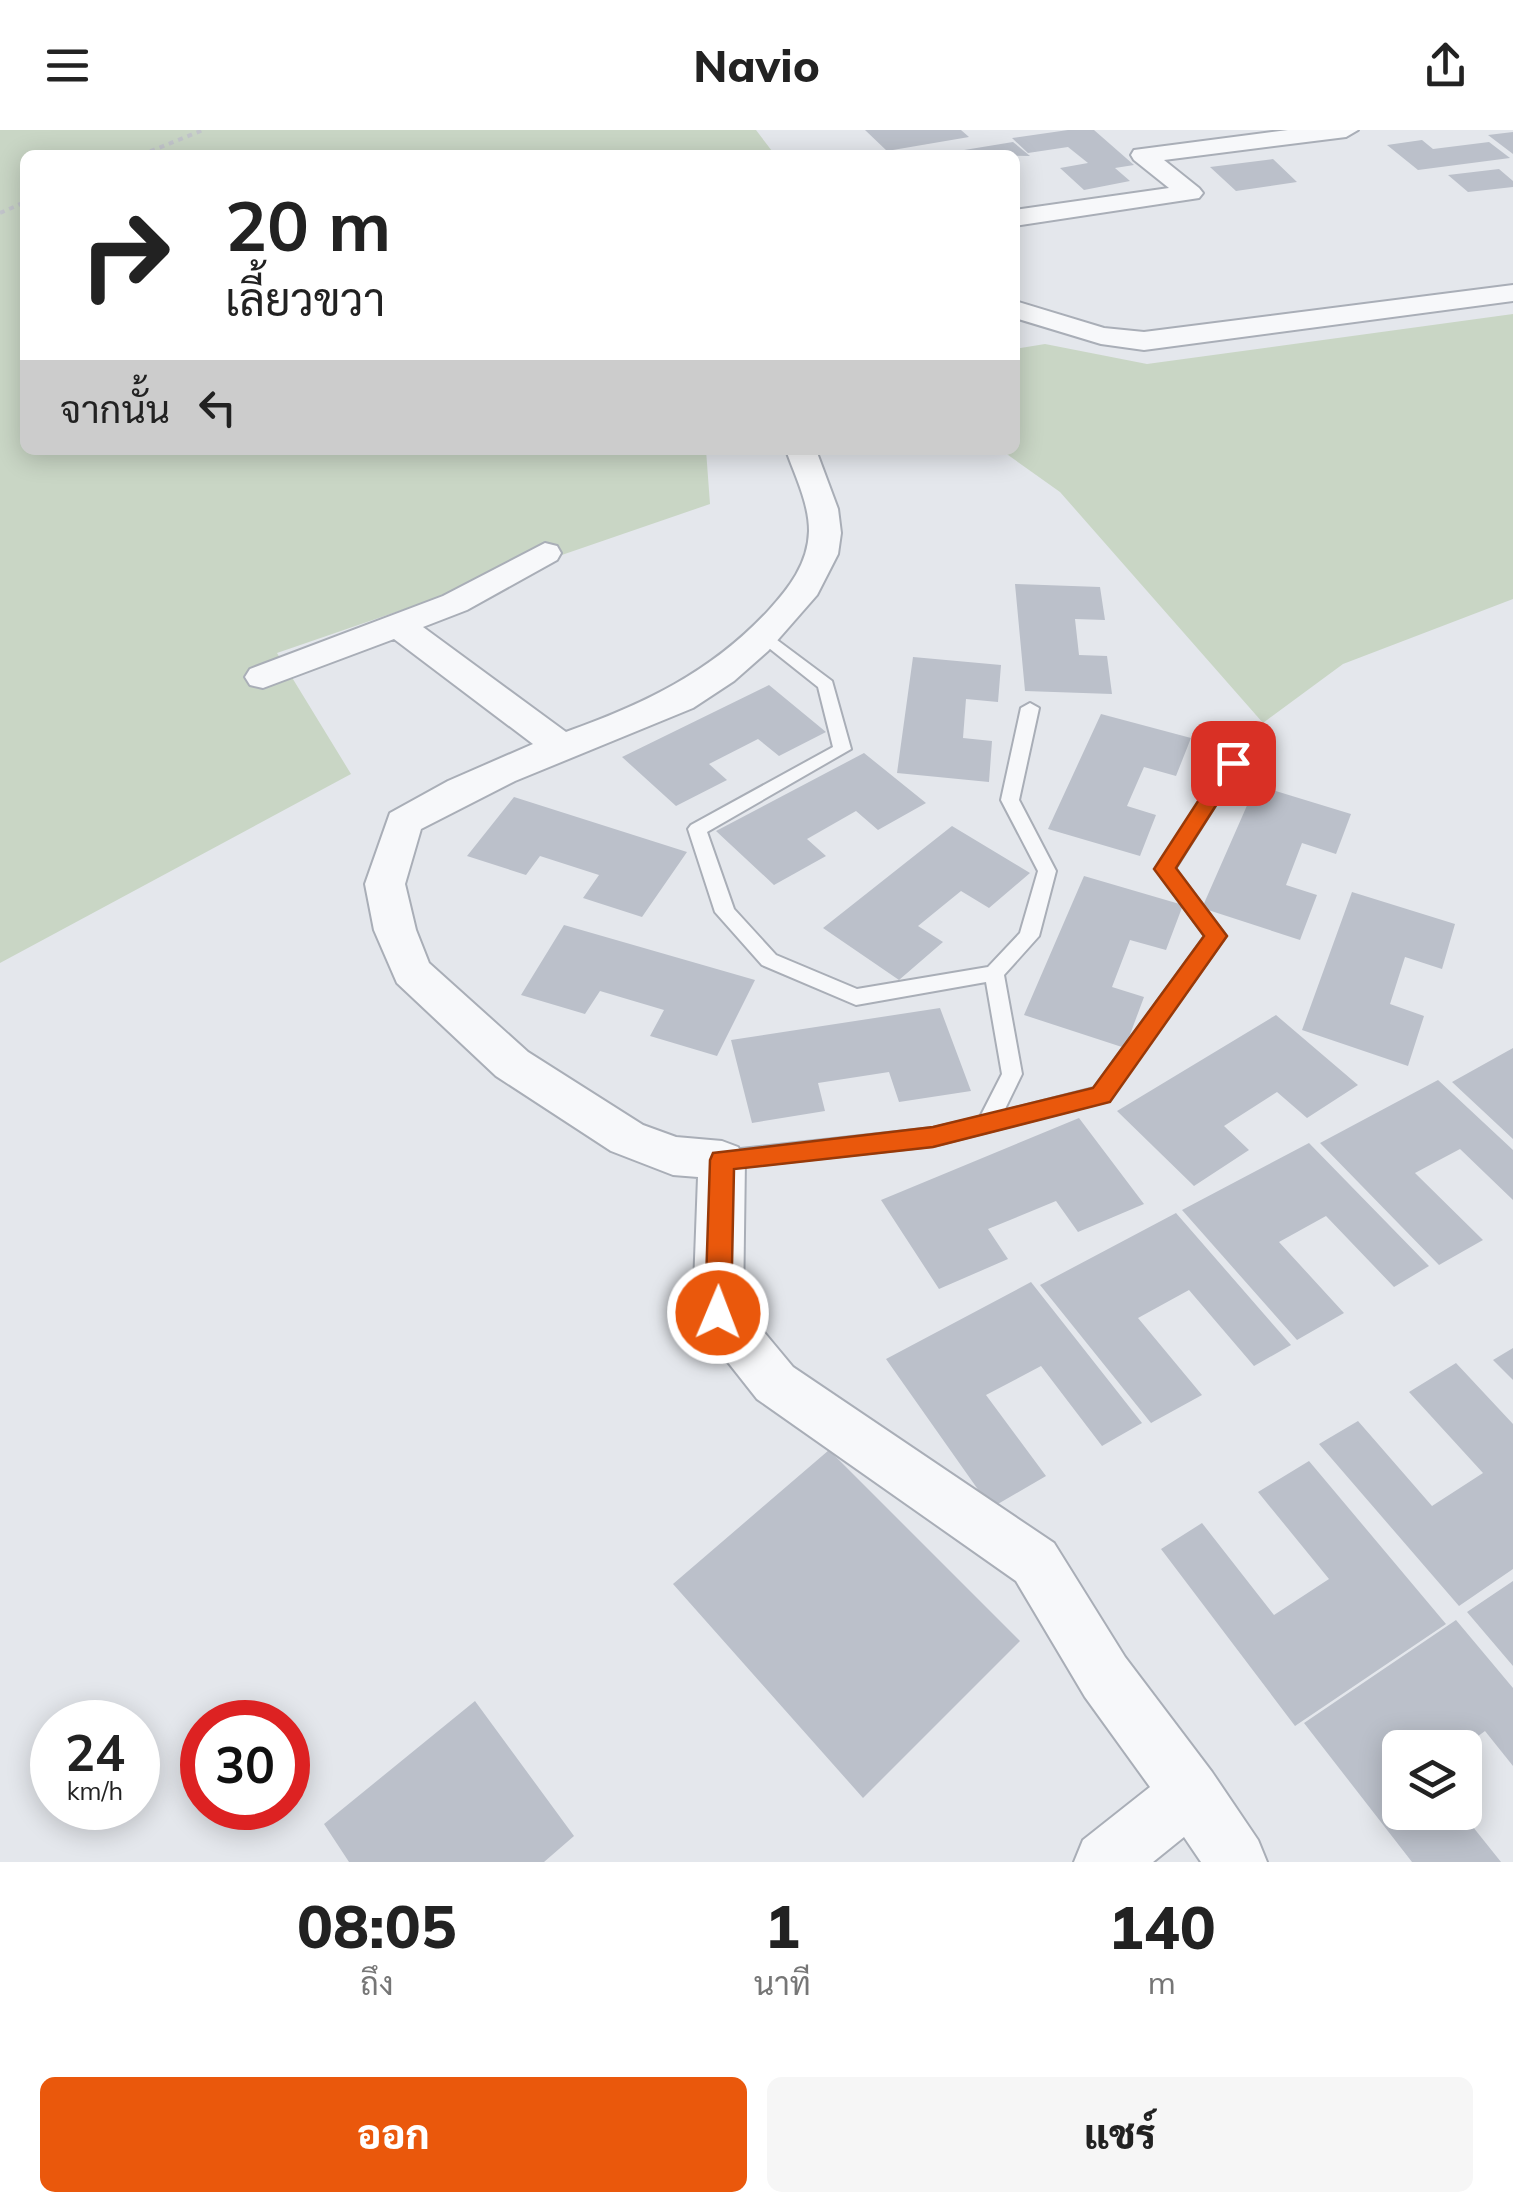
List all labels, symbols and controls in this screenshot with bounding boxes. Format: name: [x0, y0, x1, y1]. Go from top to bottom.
text: Navio: [693, 37, 820, 93]
icon: menu: [40, 38, 95, 93]
icon: share: [1418, 38, 1473, 93]
text: 20 m: [225, 181, 391, 269]
icon: right: [60, 190, 190, 320]
text: เลี้ยวขวา: [225, 271, 385, 327]
icon: left: [190, 380, 245, 435]
text: จากนั้น: [60, 385, 170, 433]
pin: [1191, 721, 1276, 806]
icon: arrive: [1206, 736, 1261, 791]
position arrow: [666, 1261, 770, 1365]
speed limit sign: 30: [180, 1700, 310, 1830]
text: 24: [65, 1721, 125, 1784]
map controls: [1382, 1730, 1482, 1830]
button: layers: [1382, 1730, 1482, 1830]
text: km/h: [67, 1775, 123, 1806]
text: 08:05: [297, 1888, 457, 1963]
text: 1: [764, 1888, 800, 1963]
text: 140: [1108, 1889, 1216, 1964]
text: m: [1148, 1962, 1176, 2002]
text: ถึง: [360, 1963, 393, 2003]
text: นาที: [754, 1963, 811, 2003]
button: ออก: [40, 2077, 747, 2192]
button: แชร์: [767, 2077, 1473, 2192]

